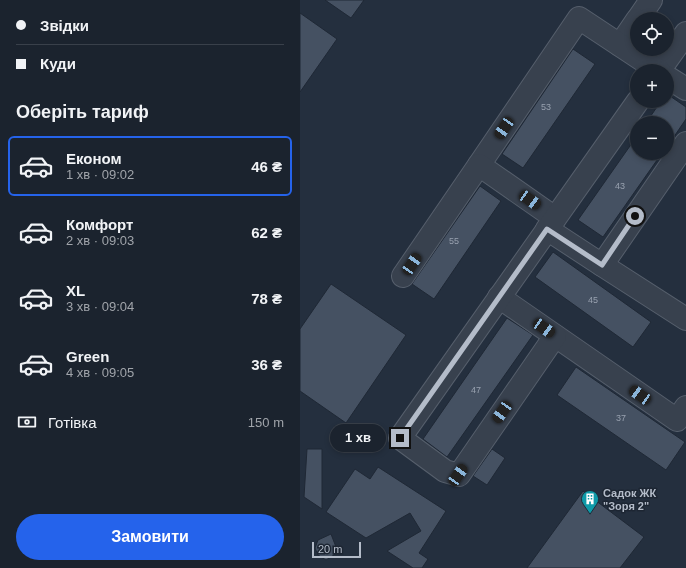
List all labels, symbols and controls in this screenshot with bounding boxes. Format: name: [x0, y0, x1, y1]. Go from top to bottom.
map controls: [630, 12, 674, 160]
button: locate: [630, 12, 674, 56]
text: Звідки: [40, 17, 89, 34]
text: Куди: [40, 55, 76, 72]
button: +: [630, 64, 674, 108]
text: Оберіть тариф: [16, 102, 149, 122]
house number: 53: [541, 102, 551, 112]
car: [492, 115, 516, 141]
button: −: [630, 116, 674, 160]
icon: car: [18, 148, 54, 184]
text: Економ: [66, 150, 122, 167]
text: 46 ₴: [251, 158, 282, 175]
text: 1 хв · 09:02: [66, 167, 134, 182]
house number: 43: [615, 181, 625, 191]
car: [517, 188, 543, 212]
route start: [626, 207, 644, 225]
icon: car: [18, 214, 54, 250]
text: Комфорт: [66, 216, 133, 233]
text: 62 ₴: [251, 224, 282, 241]
text: 2 хв · 09:03: [66, 233, 134, 248]
house number: 55: [449, 236, 459, 246]
car: [400, 251, 424, 277]
icon: car: [18, 280, 54, 316]
text: XL: [66, 282, 85, 299]
text: 78 ₴: [251, 290, 282, 307]
house number: 45: [588, 295, 598, 305]
text: 3 хв · 09:04: [66, 299, 134, 314]
car: [531, 316, 557, 340]
icon: car: [18, 346, 54, 382]
text: Green: [66, 348, 109, 365]
text: 36 ₴: [251, 356, 282, 373]
text: 4 хв · 09:05: [66, 365, 134, 380]
car: [627, 383, 653, 407]
house number: 47: [471, 385, 481, 395]
car: [490, 399, 514, 425]
icon: cash: [16, 411, 38, 433]
house number: 37: [616, 413, 626, 423]
text: Готівка: [48, 414, 97, 431]
text: 150 m: [248, 415, 284, 430]
callout: 1 хв: [330, 424, 386, 452]
route end: [391, 429, 409, 447]
text: 1 хв: [345, 430, 371, 445]
car: [446, 462, 470, 488]
place label: Садок ЖК "Зоря 2": [603, 487, 656, 512]
building icon: Садок ЖК "Зоря 2": [580, 489, 600, 514]
button: Замовити: [16, 514, 284, 560]
scale bar: [312, 540, 361, 559]
text: 20 m: [318, 543, 342, 555]

